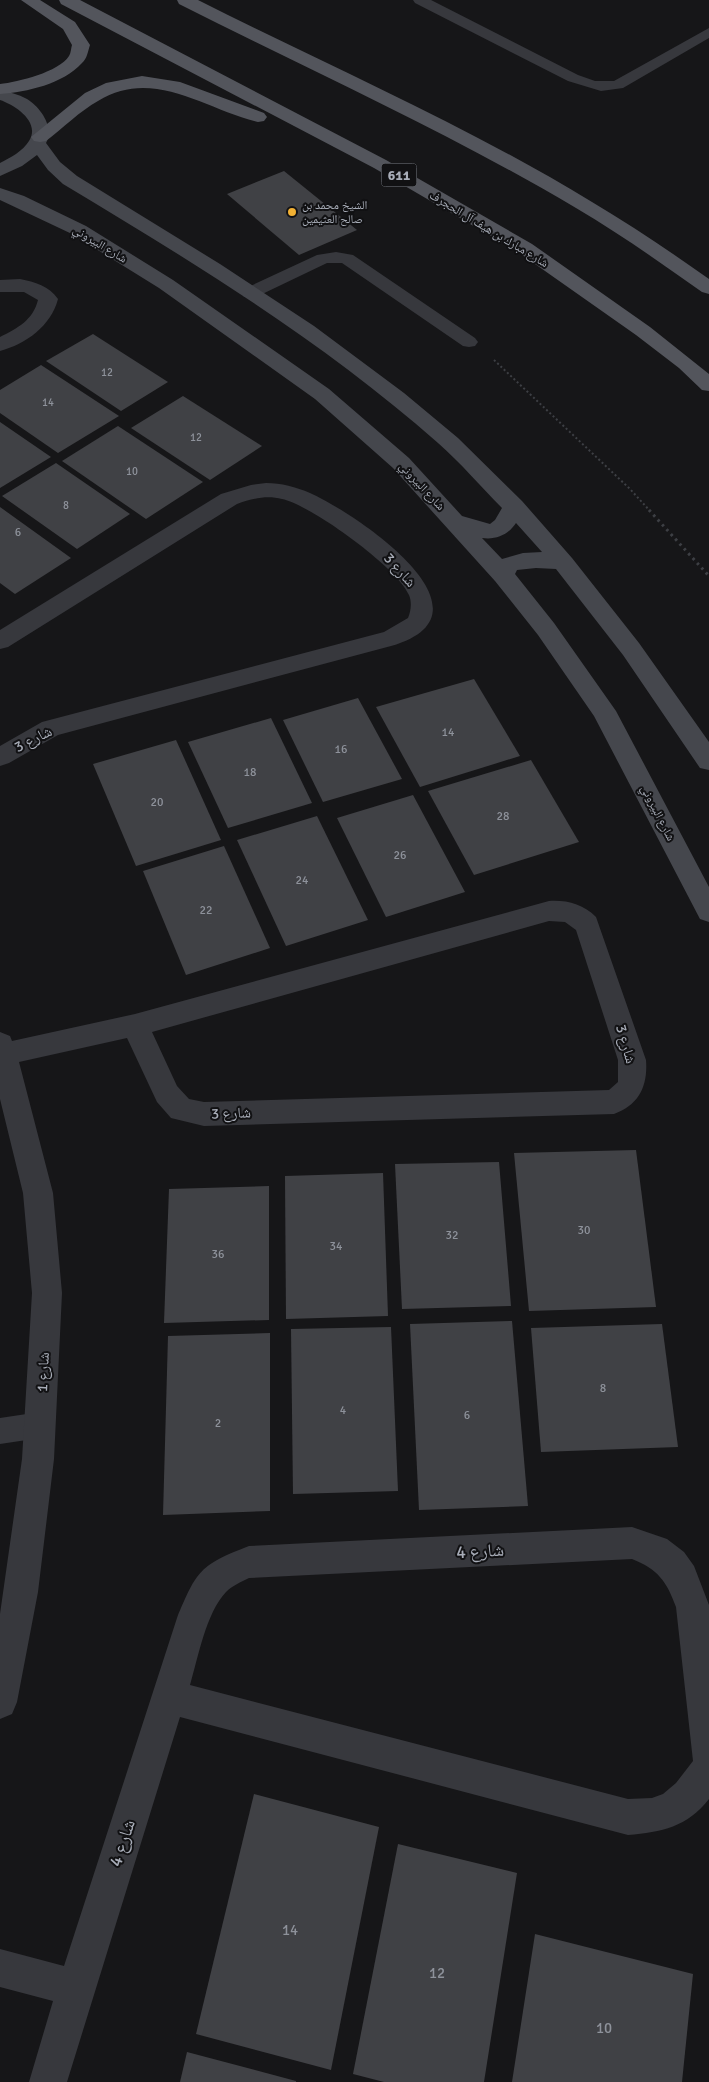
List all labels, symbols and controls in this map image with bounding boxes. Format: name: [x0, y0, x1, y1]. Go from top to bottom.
road number: 611: [382, 164, 416, 186]
street label: شارع مبارك بن هيف آل الحجرف: [426, 188, 551, 271]
place label: الشيخ محمد بن صالح العثيمين: [302, 198, 368, 227]
marker: الشيخ محمد بن صالح العثيمين: [286, 206, 298, 218]
street label: شارع البيروني: [69, 222, 130, 268]
house number: 12: [101, 366, 113, 379]
house number: 14: [42, 396, 54, 409]
house number: 12: [190, 431, 202, 444]
street label: شارع البيروني: [394, 459, 448, 515]
house number: 10: [126, 465, 138, 478]
house number: 8: [63, 499, 69, 512]
house number: 6: [15, 525, 21, 540]
street label: شارع 3: [379, 549, 420, 592]
street label: شارع 3: [11, 722, 55, 757]
house number: 14: [442, 725, 455, 740]
house number: 16: [335, 742, 347, 757]
house number: 18: [244, 765, 256, 780]
street label: شارع البيروني: [635, 783, 678, 845]
house number: 20: [151, 795, 163, 810]
house number: 28: [497, 809, 509, 824]
house number: 26: [394, 848, 406, 863]
house number: 24: [296, 873, 309, 888]
house number: 22: [200, 903, 212, 918]
street label: شارع 3: [611, 1022, 640, 1066]
street label: شارع 3: [211, 1103, 251, 1124]
house number: 30: [578, 1223, 590, 1238]
house number: 32: [446, 1228, 458, 1243]
house number: 34: [330, 1239, 343, 1254]
house number: 36: [212, 1247, 224, 1262]
street label: شارع 1: [33, 1351, 54, 1392]
house number: 8: [600, 1381, 606, 1396]
house number: 4: [340, 1403, 347, 1418]
house number: 6: [464, 1408, 470, 1423]
house number: 2: [215, 1416, 221, 1431]
street label: شارع 4: [455, 1539, 505, 1563]
street label: شارع 4: [104, 1817, 140, 1869]
house number: 14: [282, 1921, 298, 1939]
house number: 12: [429, 1964, 445, 1982]
house number: 10: [596, 2019, 612, 2037]

